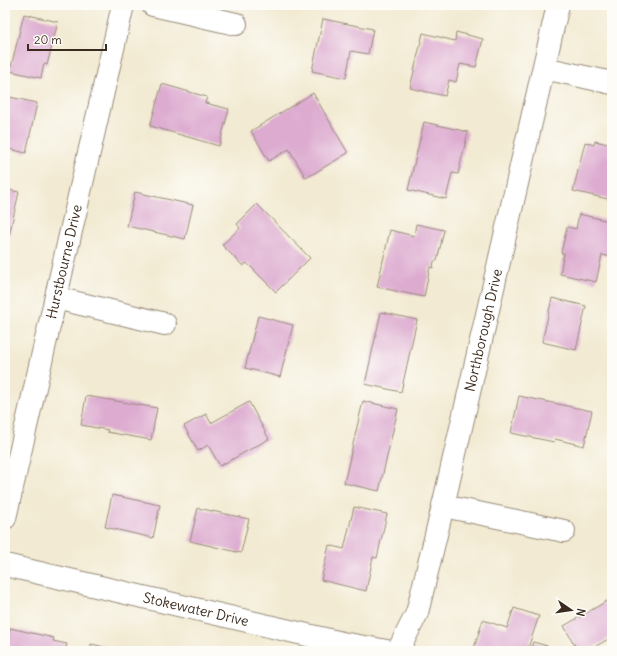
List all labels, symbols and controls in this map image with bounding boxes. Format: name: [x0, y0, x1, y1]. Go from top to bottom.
scale bar: [28, 26, 106, 52]
text: 20 m: [34, 32, 62, 47]
street label: Hurstbourne Drive: [42, 203, 86, 321]
street label: Northborough Drive: [461, 267, 506, 393]
street label: Stokewater Drive: [141, 588, 251, 630]
north arrow: [551, 590, 591, 630]
text: N: [573, 607, 588, 618]

